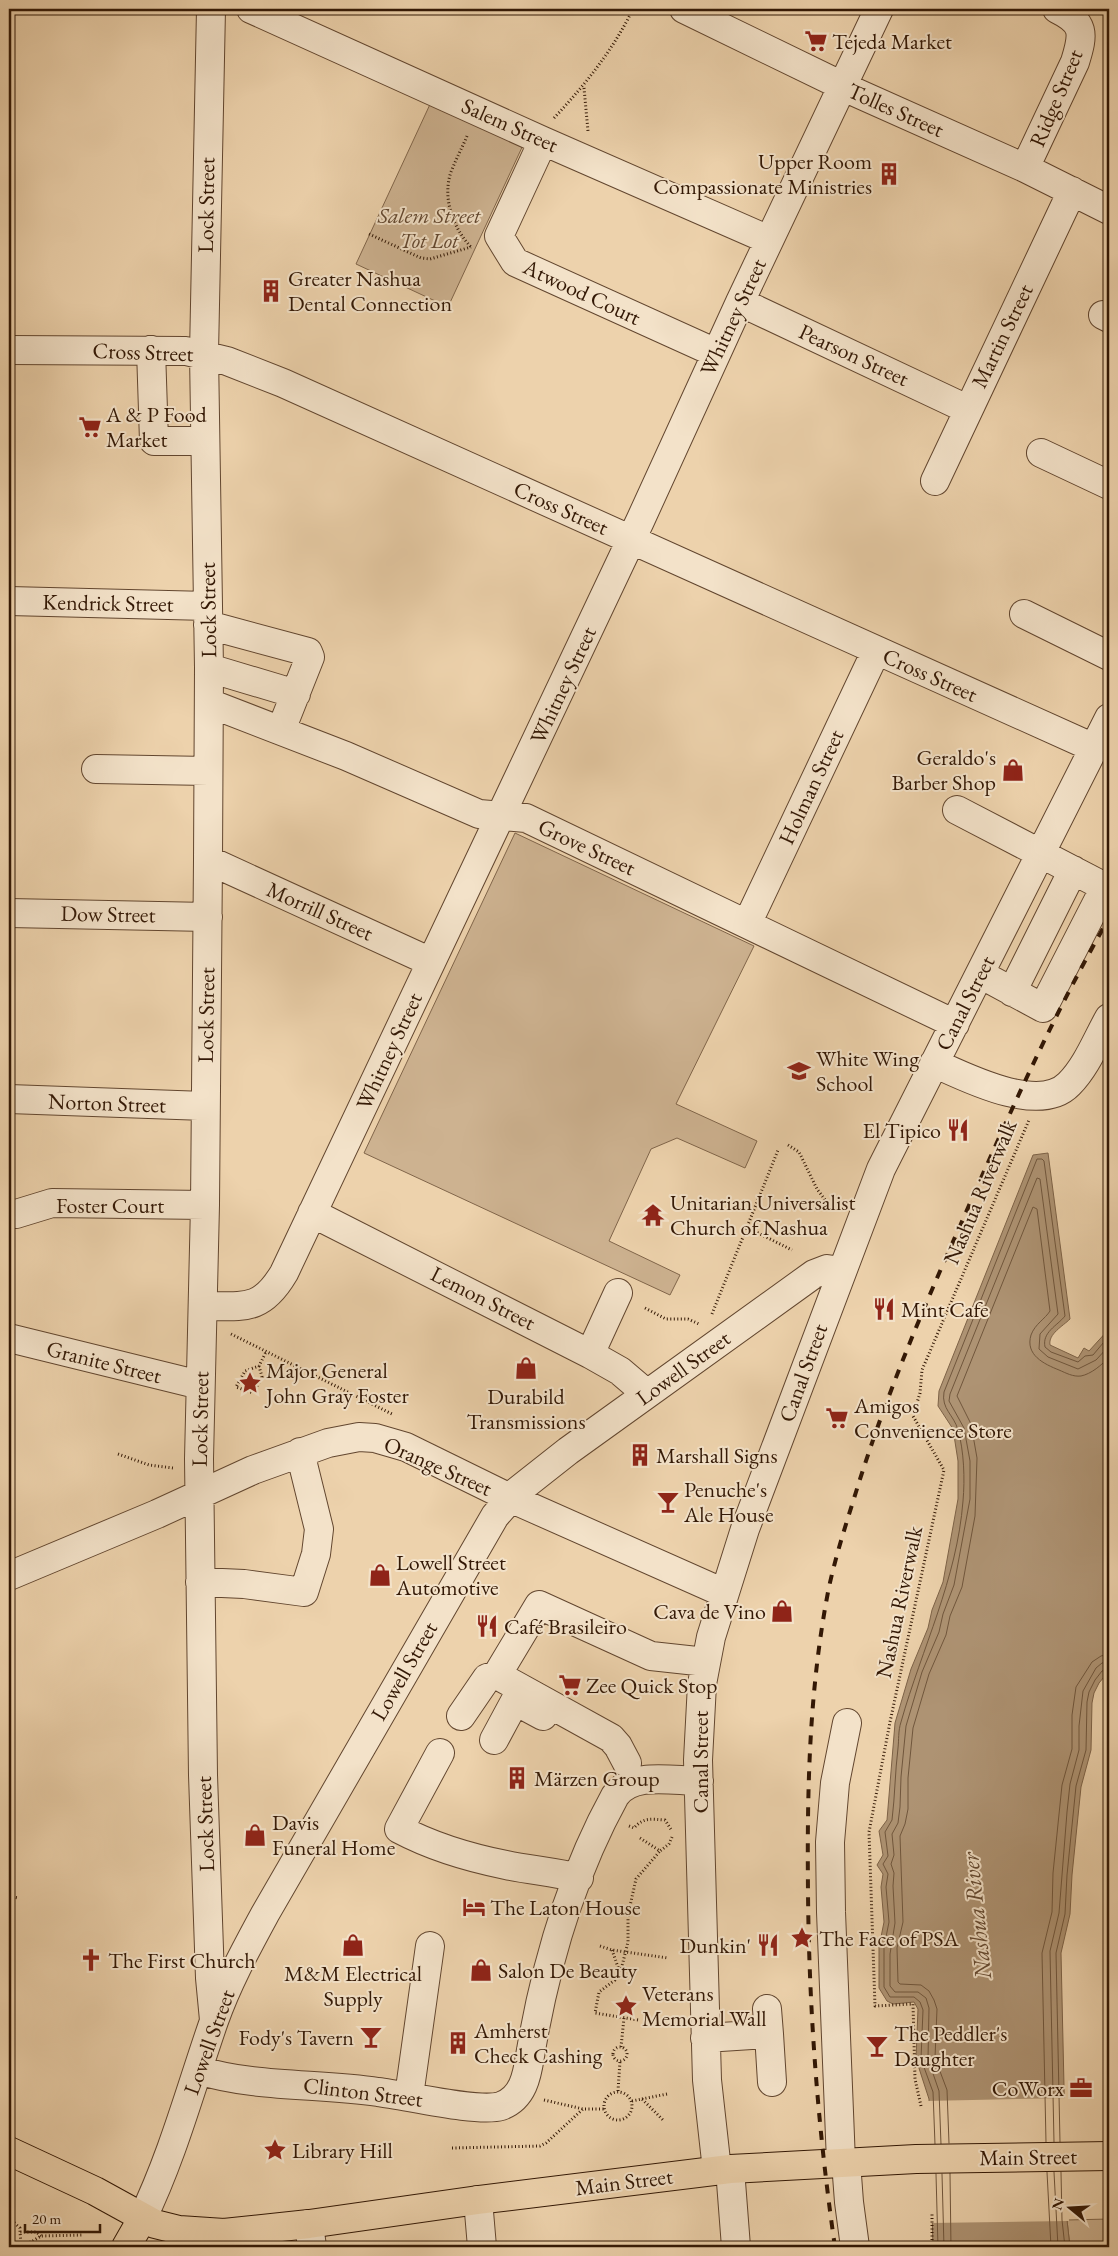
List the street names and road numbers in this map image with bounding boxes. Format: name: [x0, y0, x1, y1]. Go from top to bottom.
street label: Ridge Street: [1023, 45, 1090, 151]
street label: Tolles Street: [844, 76, 949, 144]
street label: Salem Street: [457, 91, 563, 159]
street label: Lock Street: [191, 157, 221, 253]
street label: Atwood Court: [518, 252, 645, 332]
street label: Whitney Street: [693, 254, 773, 380]
street label: Martin Street: [964, 279, 1040, 393]
street label: Pearson Street: [794, 317, 914, 393]
street label: Cross Street: [92, 336, 194, 368]
street label: Cross Street: [509, 474, 613, 542]
street label: Lock Street: [193, 562, 223, 658]
street label: Kendrick Street: [42, 587, 174, 619]
street label: Whitney Street: [523, 622, 603, 748]
street label: Cross Street: [878, 641, 982, 709]
street label: Holman Street: [772, 725, 850, 849]
street label: Grove Street: [534, 812, 640, 882]
street label: Morrill Street: [262, 875, 378, 947]
street label: Dow Street: [60, 899, 156, 929]
street label: Canal Street: [929, 951, 1001, 1055]
street label: Lock Street: [191, 967, 221, 1063]
street label: Whitney Street: [349, 988, 429, 1114]
street label: Norton Street: [48, 1086, 166, 1120]
street label: Nashua Riverwalk: [936, 1115, 1024, 1269]
street label: Foster Court: [56, 1191, 164, 1220]
street label: Lemon Street: [426, 1259, 540, 1337]
street label: Canal Street: [772, 1320, 834, 1426]
street label: Lowell Street: [630, 1324, 736, 1412]
street label: Granite Street: [44, 1334, 165, 1390]
street label: Lock Street: [185, 1371, 215, 1467]
street label: Orange Street: [379, 1429, 497, 1503]
street label: Nashua Riverwalk: [869, 1523, 929, 1681]
street label: Lowell Street: [364, 1616, 444, 1726]
street label: Canal Street: [686, 1711, 715, 1813]
street label: Lock Street: [189, 1776, 221, 1872]
street label: Lowell Street: [177, 1985, 241, 2099]
street label: Clinton Street: [302, 2070, 424, 2114]
street label: Main Street: [979, 2142, 1077, 2172]
street label: Main Street: [574, 2162, 674, 2202]

